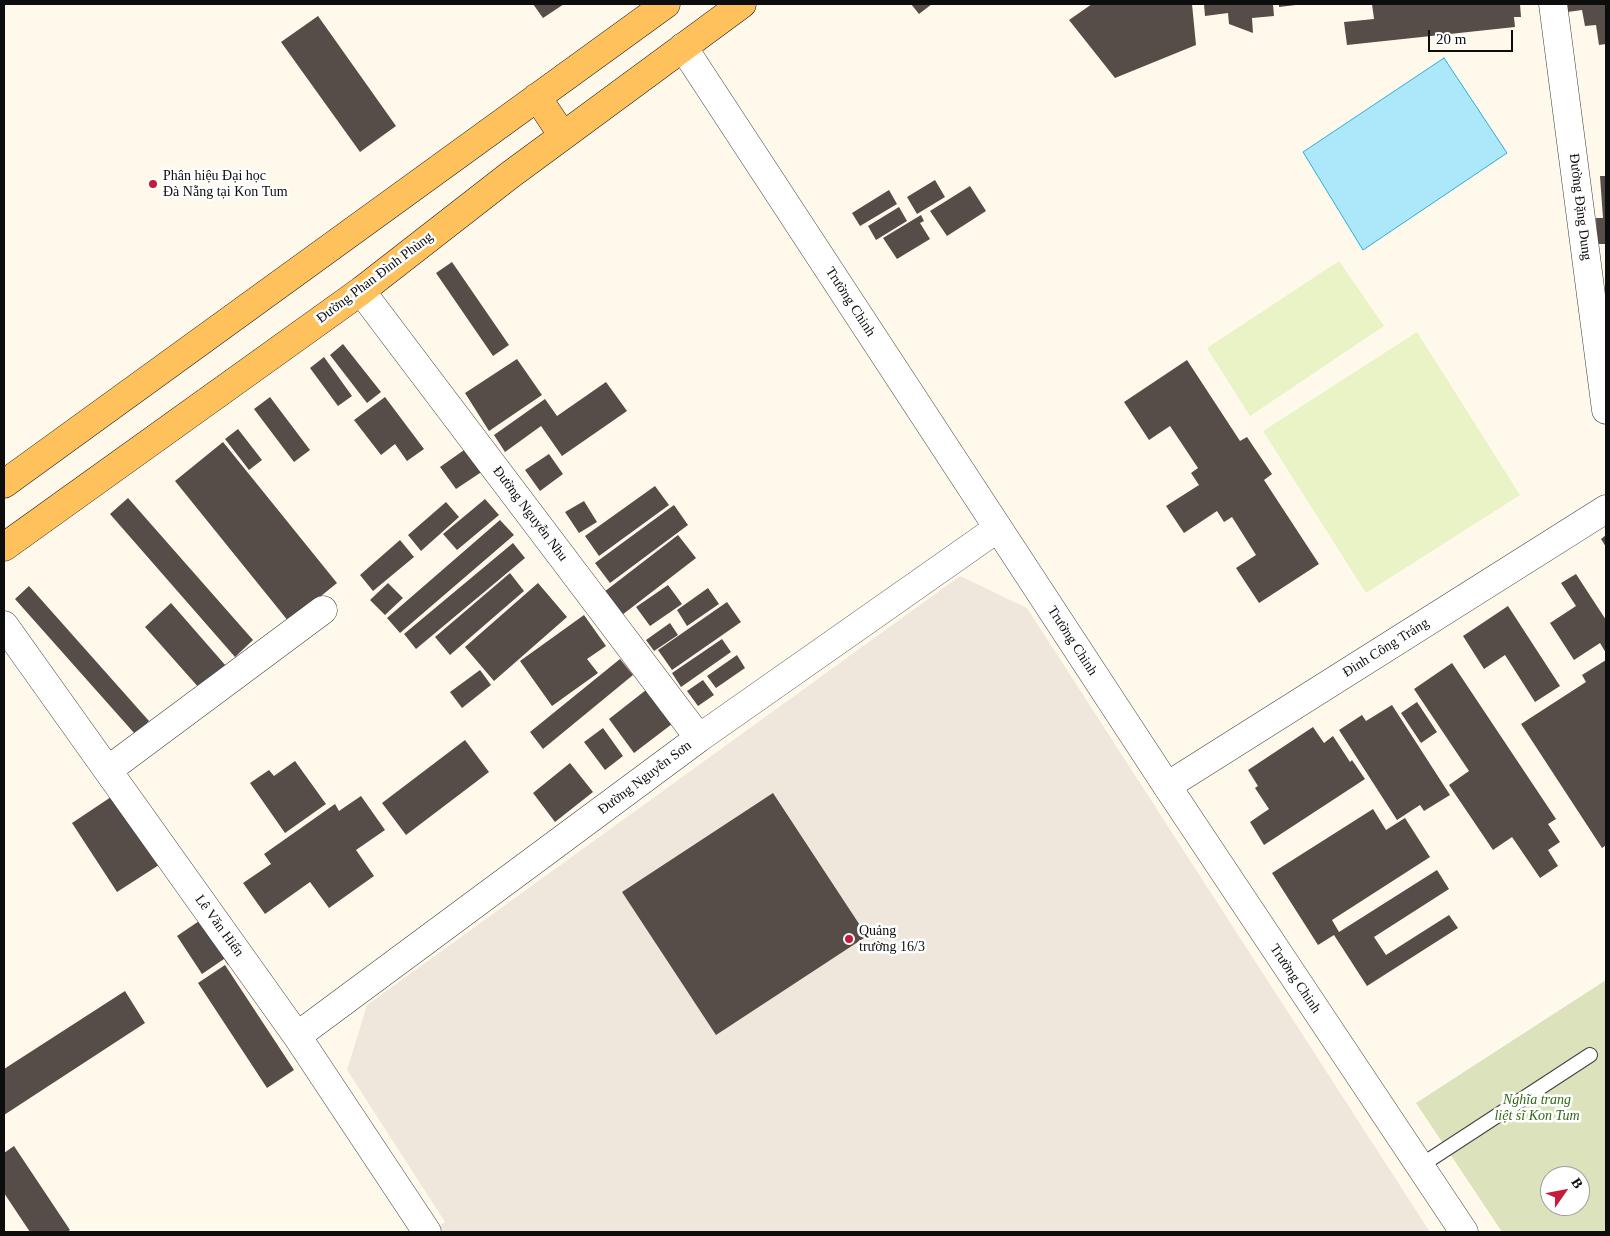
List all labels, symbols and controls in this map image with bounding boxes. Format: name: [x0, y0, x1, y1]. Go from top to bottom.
scale bar: [1430, 20, 1515, 52]
text: 20 m: [1436, 31, 1466, 47]
street label: Đường Đặng Dung: [1565, 153, 1595, 261]
place label: Phân hiệu Đại học Đà Nẵng tại Kon Tum: [163, 168, 288, 200]
marker: Phân hiệu Đại học Đà Nẵng tại Kon Tum: [147, 178, 159, 190]
street label: Đường Phan Đình Phùng: [313, 229, 437, 327]
street label: Trường Chinh: [821, 264, 879, 340]
street label: Đường Nguyễn Nhu: [489, 463, 571, 565]
street label: Trường Chinh: [1043, 603, 1101, 679]
street label: Đinh Công Tráng: [1340, 615, 1432, 681]
street label: Đường Nguyễn Sơn: [595, 737, 695, 819]
street label: Lê Văn Hiến: [191, 892, 247, 960]
place label: Quảng trường 16/3: [859, 923, 925, 956]
marker: Quảng trường 16/3: [843, 933, 855, 945]
street label: Trường Chinh: [1266, 941, 1324, 1017]
park label: Nghĩa trang liệt sĩ Kon Tum: [1494, 1092, 1580, 1124]
north arrow: [1540, 1166, 1590, 1216]
text: B: [1568, 1175, 1586, 1191]

